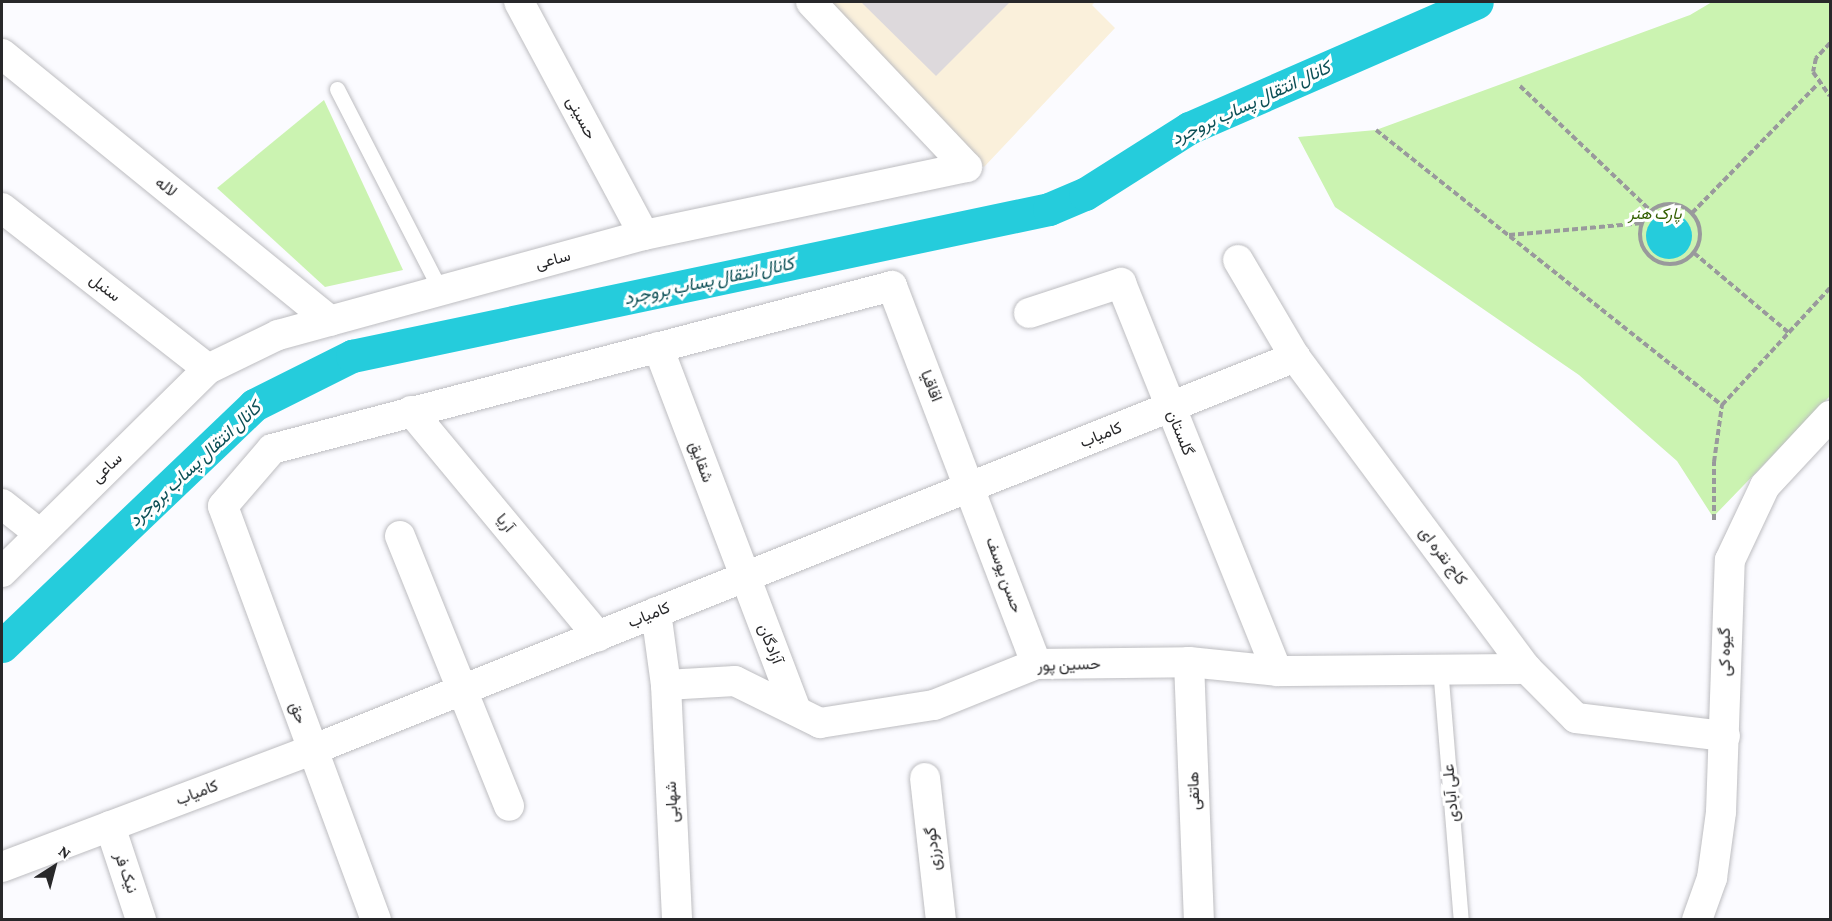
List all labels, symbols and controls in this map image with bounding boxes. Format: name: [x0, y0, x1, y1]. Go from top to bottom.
water label: کانال انتقال پساب بروجرد: [1168, 57, 1334, 149]
street label: حسینی: [562, 93, 600, 143]
street label: لاله: [151, 173, 181, 201]
park label: پارک هنر: [1629, 204, 1681, 224]
street label: ساعی: [533, 246, 573, 274]
water label: کانال انتقال پساب بروجرد: [622, 252, 796, 310]
street label: سنبل: [86, 270, 124, 306]
street label: اقاقیا: [916, 367, 946, 405]
water label: کانال انتقال پساب بروجرد: [124, 397, 266, 531]
street label: گلستان: [1162, 408, 1198, 458]
street label: کامیاب: [1077, 418, 1125, 452]
street label: شقایق: [685, 439, 717, 485]
street label: ساعی: [88, 449, 126, 487]
street label: آریا: [492, 510, 518, 536]
street label: کاج نقره ای: [1415, 523, 1471, 589]
street label: حسن یوسف: [981, 534, 1027, 616]
street label: کامیاب: [625, 598, 673, 632]
street label: آزادگان: [753, 621, 787, 667]
street label: گیوه کی: [1715, 628, 1735, 676]
street label: حسین پور: [1037, 654, 1101, 676]
street label: حق: [285, 700, 311, 726]
street label: علی آبادی: [1439, 763, 1463, 823]
street label: هاتفی: [1184, 771, 1204, 811]
street label: کامیاب: [173, 776, 221, 810]
street label: شهابی: [661, 781, 683, 823]
street label: گودرزی: [921, 826, 945, 872]
north arrow: [24, 837, 84, 897]
text: N: [55, 842, 74, 862]
street label: نیک فر: [110, 850, 142, 896]

